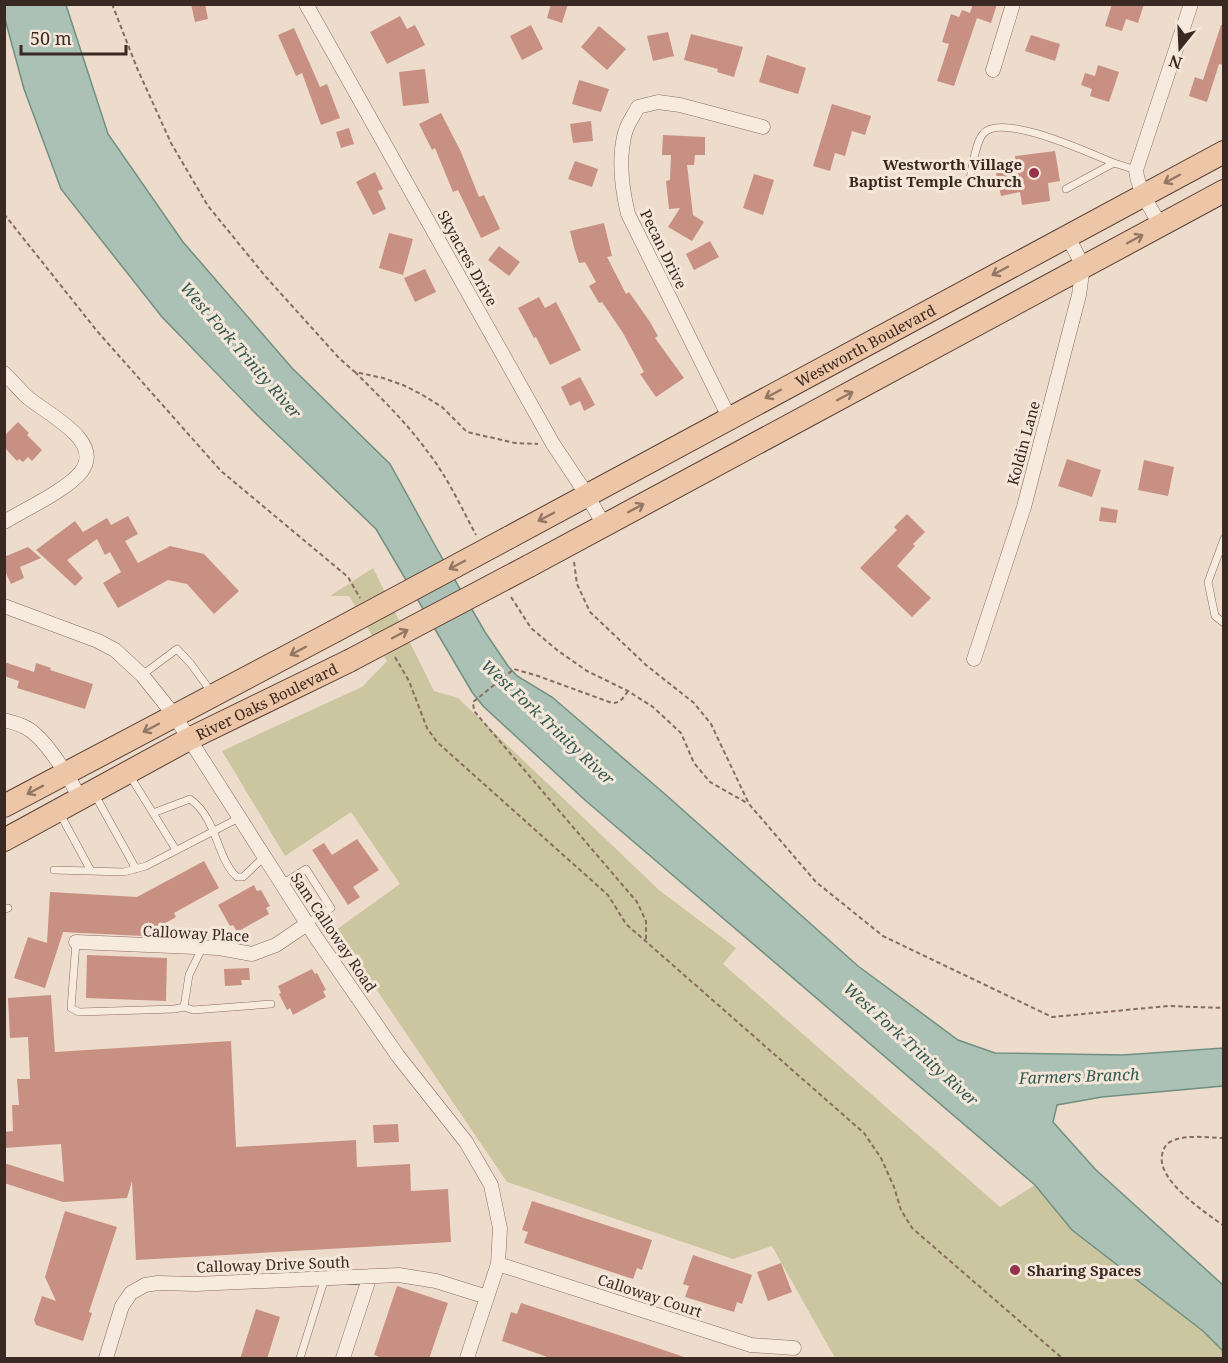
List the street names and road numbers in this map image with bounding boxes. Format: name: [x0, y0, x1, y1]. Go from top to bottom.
street label: Pecan Drive: [636, 206, 692, 292]
street label: Skyacres Drive: [433, 207, 503, 309]
street label: Westworth Boulevard: [792, 299, 939, 391]
street label: Koldin Lane: [1002, 399, 1044, 487]
street label: River Oaks Boulevard: [192, 658, 341, 744]
street label: Sam Calloway Road: [287, 868, 381, 996]
street label: Calloway Place: [142, 920, 250, 946]
street label: Calloway Drive South: [196, 1251, 351, 1277]
street label: Calloway Court: [595, 1269, 705, 1321]

